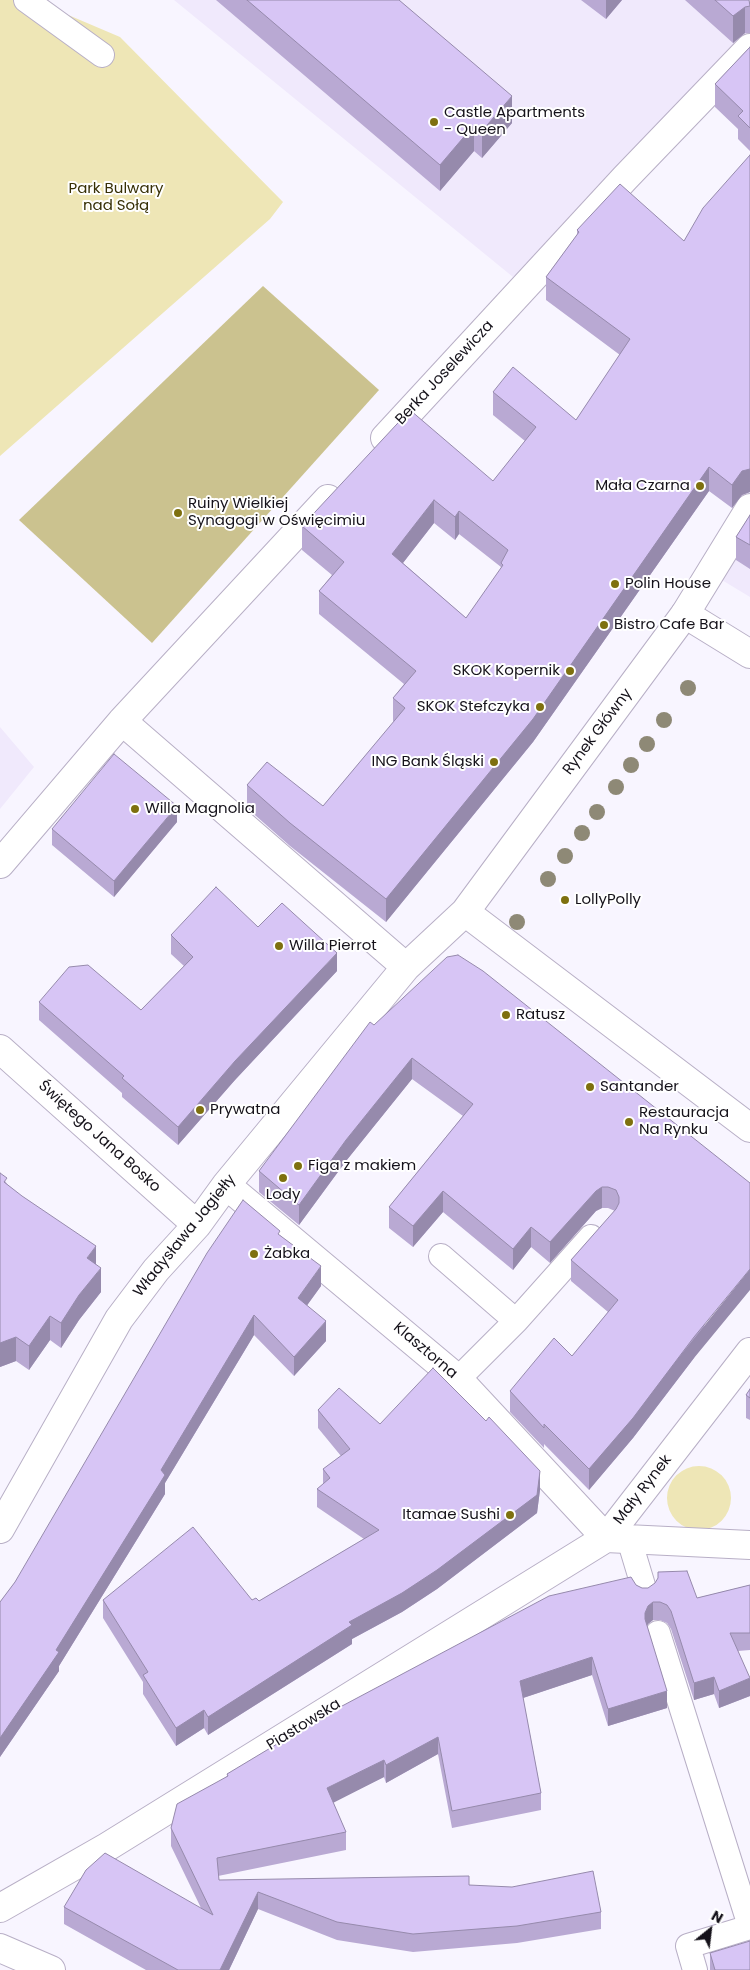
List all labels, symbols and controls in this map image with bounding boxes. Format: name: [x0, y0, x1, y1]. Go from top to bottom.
place label: Castle Apartments - Queen: [444, 104, 585, 139]
marker: Castle Apartments - Queen: [428, 116, 440, 128]
park label: Park Bulwary nad Sołą: [68, 180, 164, 215]
street label: Berka Joselewicza: [392, 317, 498, 429]
place label: Mała Czarna: [595, 477, 690, 495]
marker: Mała Czarna: [694, 480, 706, 492]
place label: Ruiny Wielkiej Synagogi w Oświęcimiu: [188, 495, 365, 530]
marker: Ruiny Wielkiej Synagogi w Oświęcimiu: [172, 507, 184, 519]
place label: Polin House: [625, 575, 711, 593]
marker: Polin House: [609, 578, 621, 590]
place label: Bistro Cafe Bar: [614, 616, 724, 634]
marker: Bistro Cafe Bar: [598, 619, 610, 631]
place label: SKOK Kopernik: [453, 662, 560, 680]
marker: SKOK Kopernik: [564, 665, 576, 677]
street label: Rynek Główny: [560, 685, 636, 779]
place label: SKOK Stefczyka: [417, 698, 530, 716]
marker: SKOK Stefczyka: [534, 701, 546, 713]
place label: ING Bank Śląski: [372, 753, 484, 771]
marker: ING Bank Śląski: [488, 756, 500, 768]
place label: Willa Magnolia: [145, 800, 255, 818]
marker: Willa Magnolia: [129, 803, 141, 815]
place label: LollyPolly: [575, 891, 641, 909]
marker: LollyPolly: [559, 894, 571, 906]
place label: Willa Pierrot: [289, 937, 377, 955]
marker: Willa Pierrot: [273, 940, 285, 952]
place label: Ratusz: [516, 1006, 565, 1024]
marker: Ratusz: [500, 1009, 512, 1021]
street label: Świętego Jana Bosko: [34, 1077, 164, 1197]
place label: Santander: [600, 1078, 679, 1096]
marker: Santander: [584, 1081, 596, 1093]
place label: Prywatna: [210, 1101, 280, 1119]
marker: Prywatna: [194, 1104, 206, 1116]
place label: Restauracja Na Rynku: [639, 1104, 729, 1139]
marker: Restauracja Na Rynku: [623, 1116, 635, 1128]
place label: Figa z makiem: [308, 1157, 416, 1175]
marker: Figa z makiem: [292, 1160, 304, 1172]
street label: Władysława Jagiełły: [130, 1171, 240, 1301]
marker: Lody: [277, 1172, 289, 1184]
place label: Lody: [266, 1186, 300, 1204]
place label: Żabka: [264, 1245, 310, 1263]
marker: Żabka: [248, 1248, 260, 1260]
street label: Klasztorna: [389, 1319, 461, 1383]
street label: Mały Rynek: [610, 1452, 676, 1528]
place label: Itamae Sushi: [402, 1506, 500, 1524]
marker: Itamae Sushi: [504, 1509, 516, 1521]
street label: Piastowska: [264, 1695, 344, 1755]
north arrow: [685, 1905, 735, 1955]
text: N: [708, 1906, 727, 1928]

